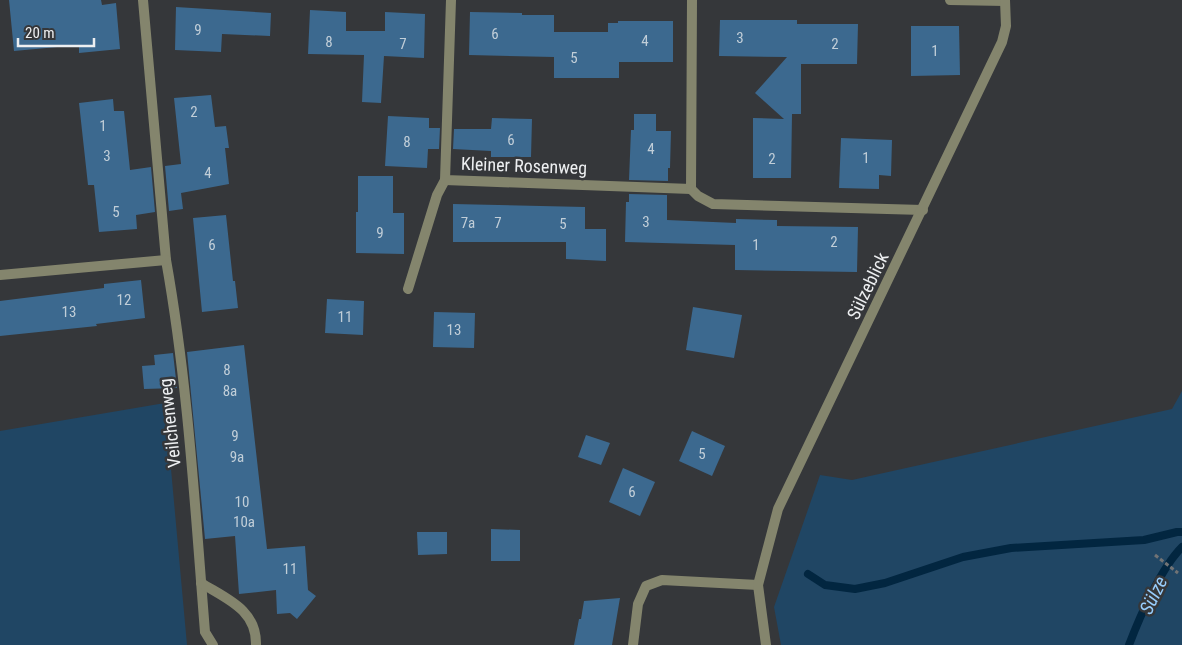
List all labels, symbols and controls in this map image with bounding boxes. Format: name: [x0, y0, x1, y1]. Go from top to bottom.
scale bar: [18, 15, 94, 47]
house number: 9: [194, 21, 202, 39]
text: 20 m: [25, 24, 55, 42]
house number: 6: [491, 25, 499, 43]
house number: 3: [736, 29, 744, 47]
house number: 4: [641, 32, 649, 50]
house number: 8: [325, 33, 333, 51]
house number: 7: [399, 35, 407, 53]
house number: 2: [831, 35, 839, 53]
house number: 1: [931, 42, 939, 60]
house number: 5: [570, 49, 578, 67]
house number: 2: [190, 103, 198, 121]
house number: 1: [99, 117, 107, 135]
house number: 6: [507, 131, 515, 149]
house number: 8: [403, 133, 411, 151]
house number: 4: [647, 140, 655, 158]
house number: 3: [103, 147, 111, 165]
house number: 1: [862, 149, 870, 167]
house number: 2: [768, 150, 776, 168]
street label: Kleiner Rosenweg: [461, 153, 587, 178]
house number: 4: [204, 164, 212, 182]
house number: 5: [112, 203, 120, 221]
house number: 3: [642, 213, 650, 231]
house number: 7a: [461, 214, 475, 232]
house number: 7: [494, 214, 502, 232]
house number: 5: [559, 215, 567, 233]
house number: 9: [376, 224, 384, 242]
house number: 2: [830, 233, 838, 251]
house number: 6: [208, 236, 216, 254]
house number: 1: [752, 236, 760, 254]
street label: Sülzeblick: [842, 249, 893, 323]
house number: 12: [117, 291, 131, 309]
house number: 13: [62, 303, 76, 321]
house number: 11: [338, 308, 352, 326]
house number: 13: [447, 321, 461, 339]
house number: 8: [223, 361, 231, 379]
street label: Veilchenweg: [154, 377, 185, 469]
house number: 8a: [223, 382, 237, 400]
house number: 9: [231, 427, 239, 445]
house number: 5: [698, 445, 706, 463]
house number: 9a: [230, 448, 244, 466]
house number: 6: [628, 483, 636, 501]
house number: 10: [235, 493, 249, 511]
house number: 10a: [233, 513, 255, 531]
house number: 11: [283, 560, 297, 578]
water label: Sülze: [1135, 573, 1172, 618]

